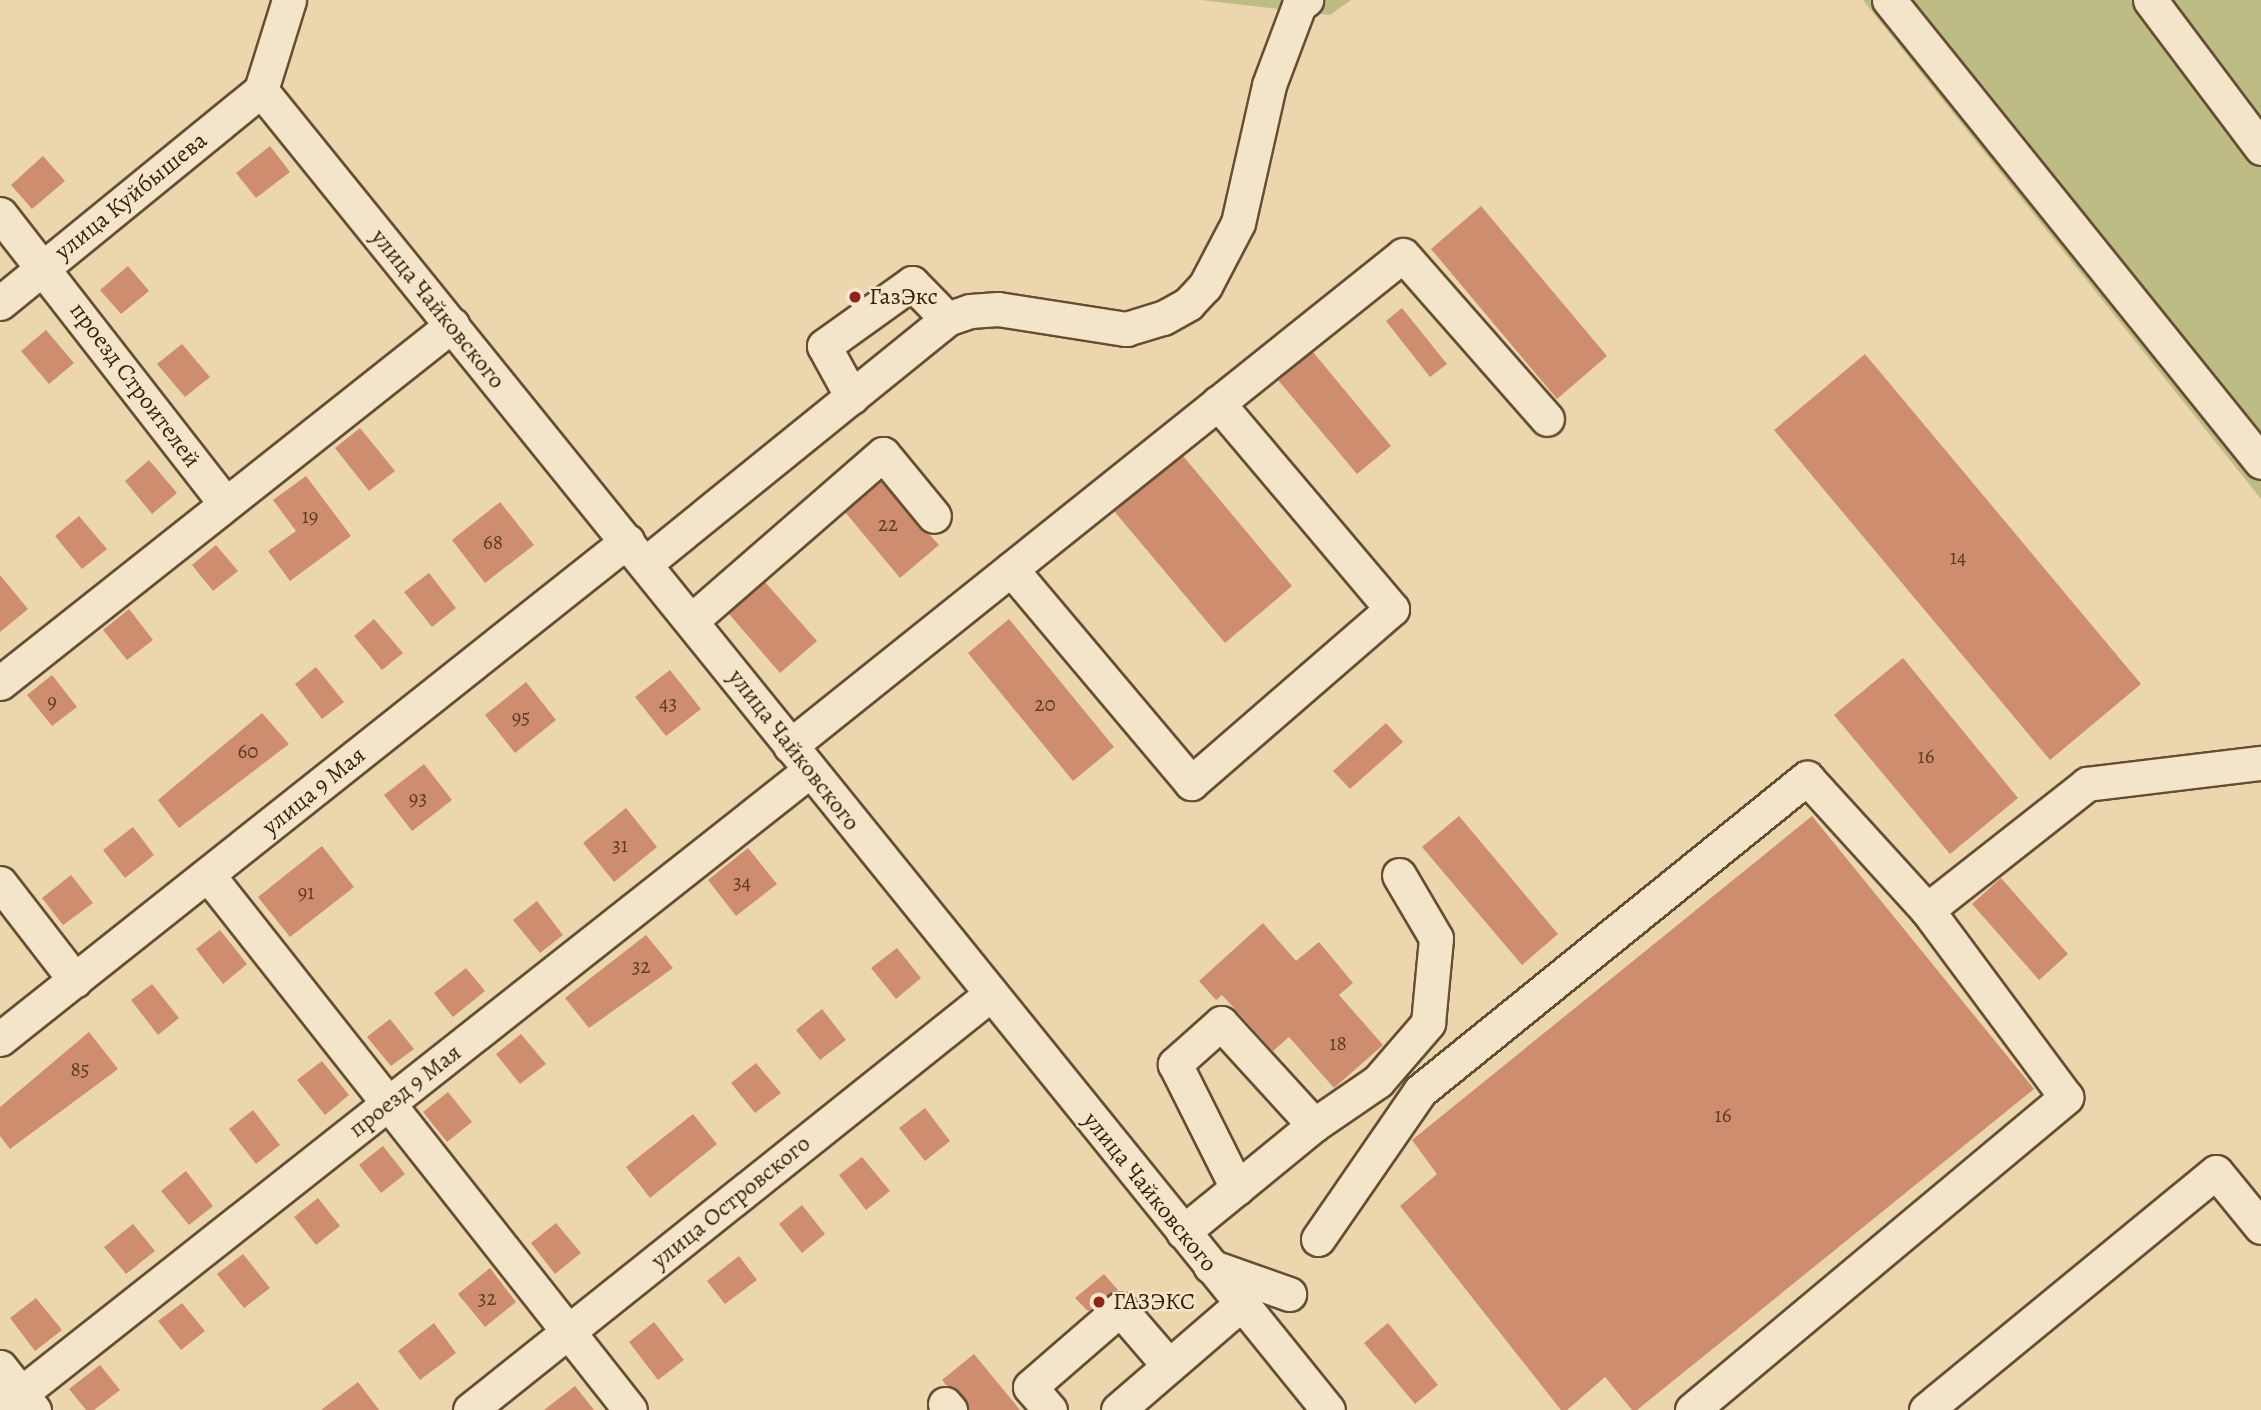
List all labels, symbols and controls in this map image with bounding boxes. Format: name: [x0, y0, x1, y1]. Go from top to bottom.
street label: улица Куйбышева: [49, 126, 213, 266]
street label: улица Чайковского: [365, 223, 511, 395]
place label: ГазЭкс: [869, 283, 938, 311]
marker: ГазЭкс: [847, 289, 863, 305]
street label: проезд Строителей: [64, 297, 206, 473]
house number: 19: [302, 503, 318, 529]
house number: 22: [878, 511, 898, 537]
house number: 68: [483, 529, 503, 555]
house number: 14: [1950, 544, 1966, 570]
street label: улица Чайковского: [722, 663, 866, 837]
house number: 9: [47, 688, 57, 714]
house number: 43: [659, 690, 677, 716]
house number: 20: [1034, 691, 1056, 717]
house number: 95: [512, 704, 530, 730]
house number: 60: [238, 738, 258, 764]
street label: улица 9 Мая: [257, 741, 371, 841]
house number: 16: [1918, 743, 1934, 769]
house number: 93: [409, 785, 427, 811]
house number: 31: [612, 832, 628, 858]
house number: 34: [733, 869, 751, 895]
house number: 91: [298, 879, 314, 905]
house number: 32: [632, 953, 650, 979]
house number: 18: [1329, 1030, 1347, 1056]
street label: проезд 9 Мая: [343, 1038, 467, 1144]
house number: 85: [70, 1056, 90, 1082]
house number: 16: [1715, 1102, 1731, 1128]
street label: улица Чайковского: [1077, 1106, 1223, 1278]
street label: улица Островского: [646, 1129, 816, 1275]
house number: 32: [478, 1285, 496, 1311]
place label: ГАЗЭКС: [1113, 1288, 1195, 1316]
marker: ГАЗЭКС: [1091, 1294, 1107, 1310]

